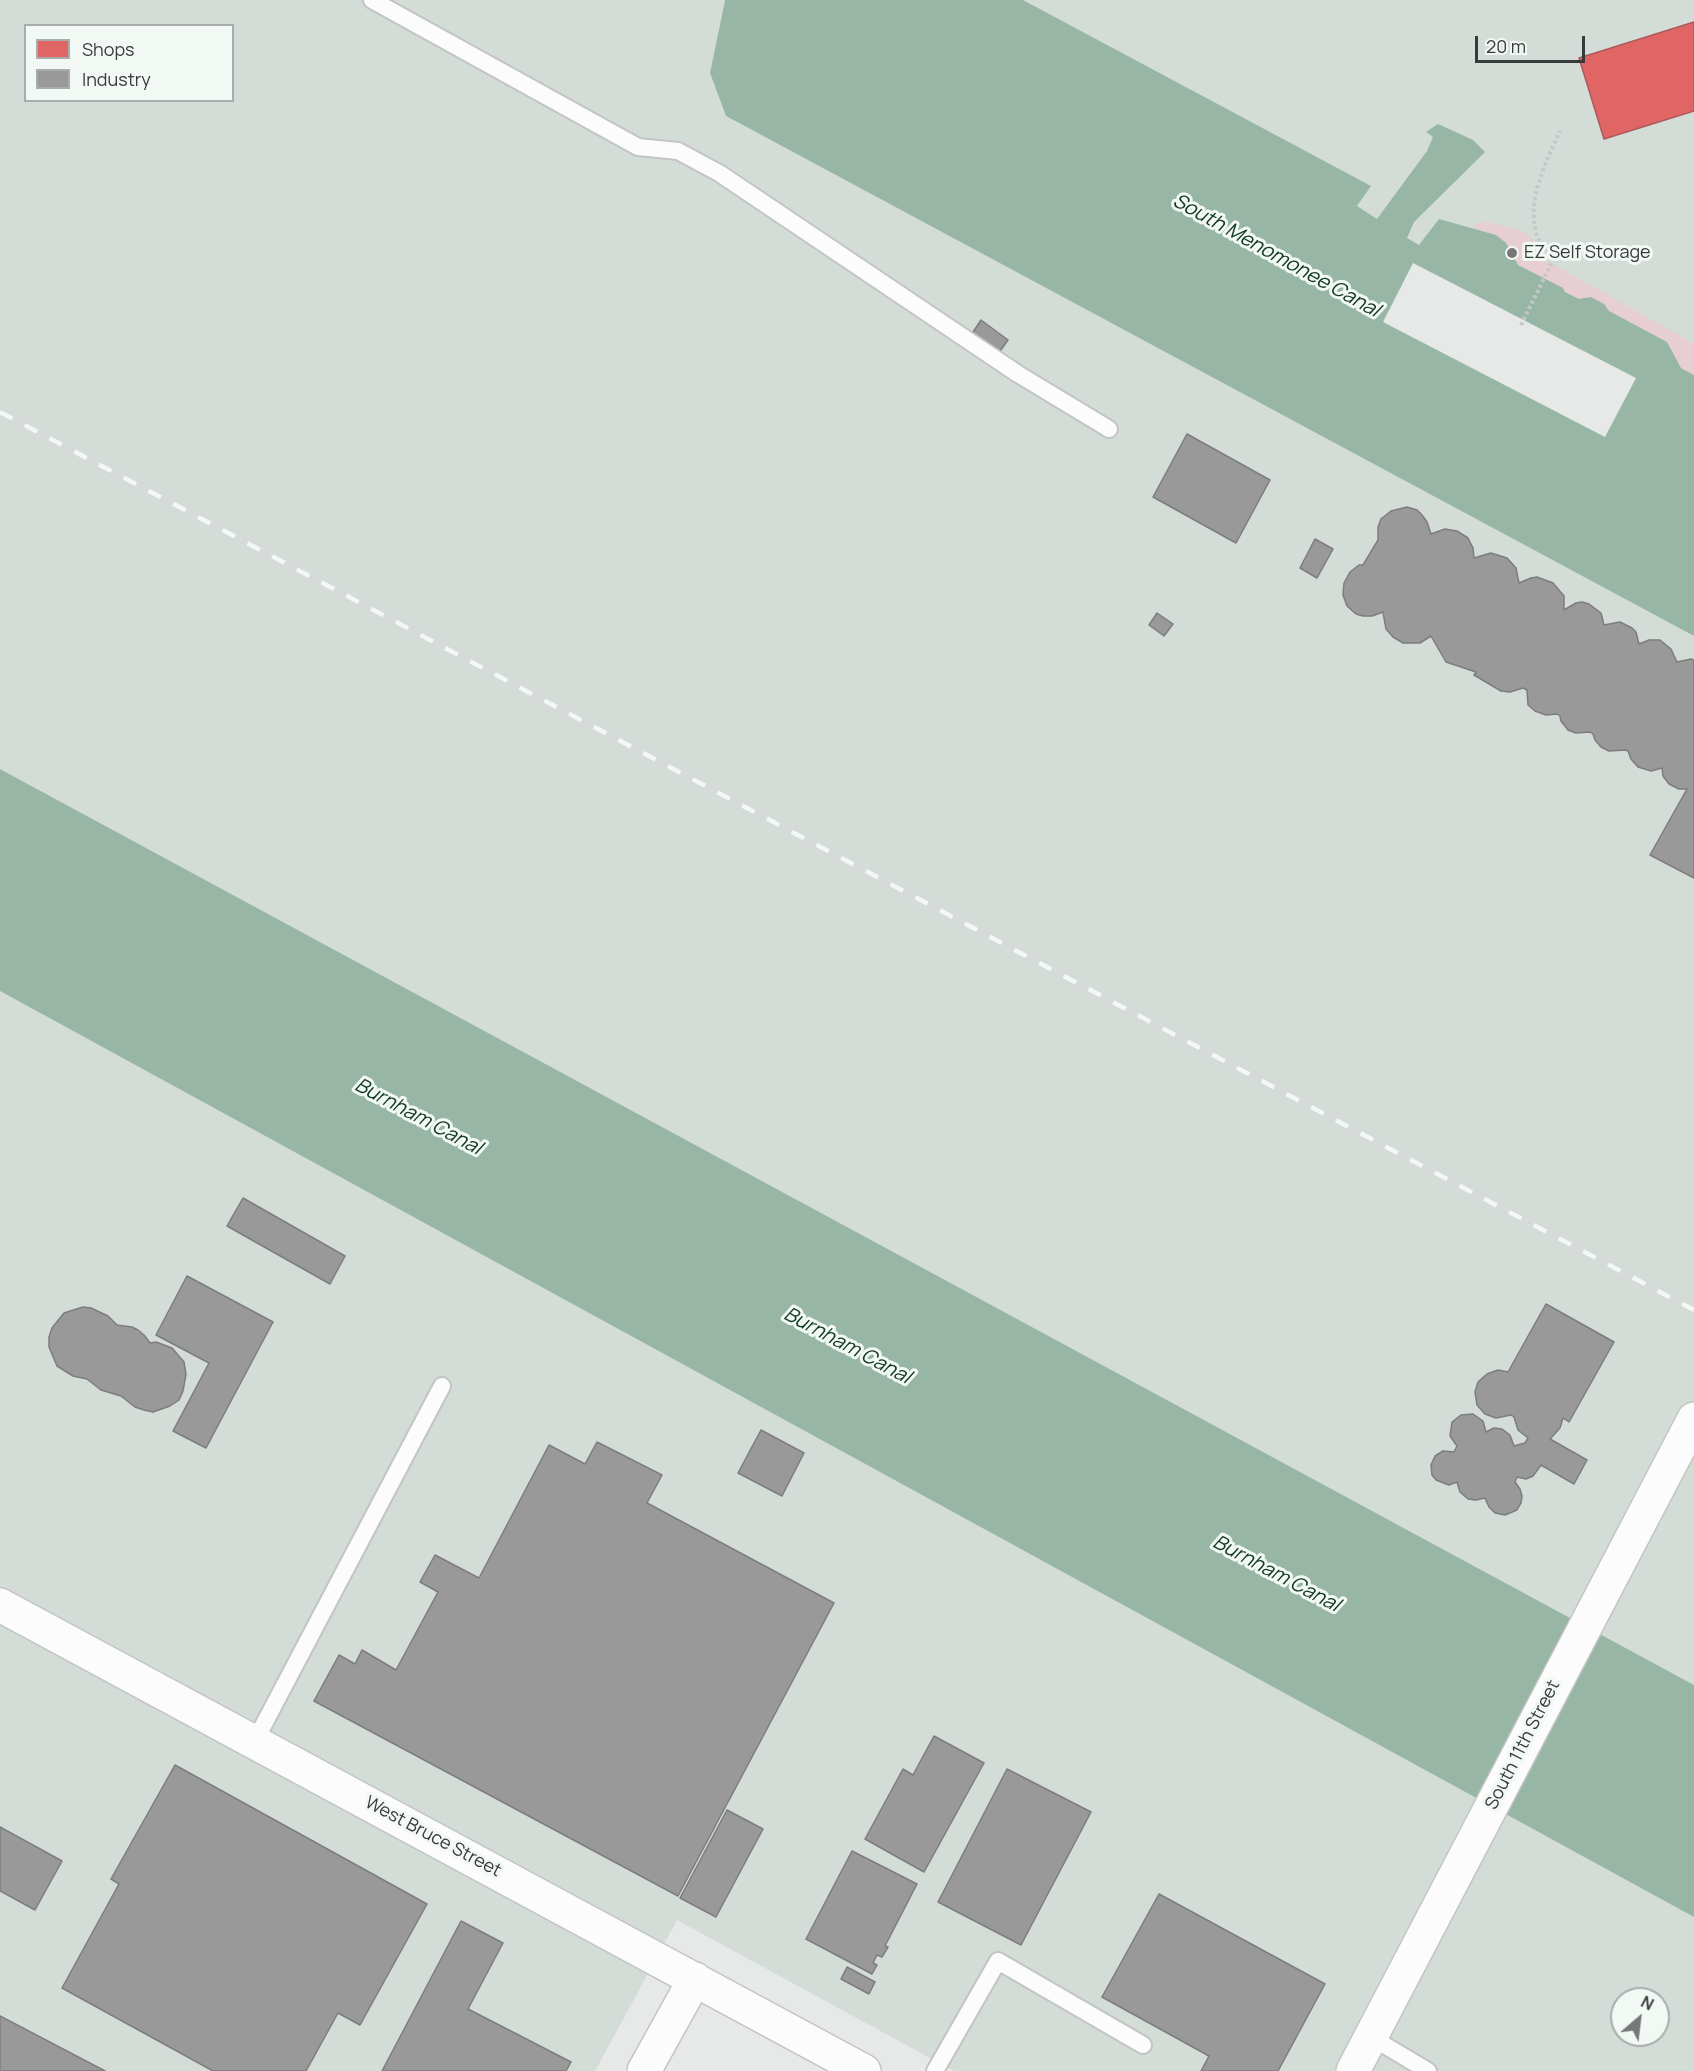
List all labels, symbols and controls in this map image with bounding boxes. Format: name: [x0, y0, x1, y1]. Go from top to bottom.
legend: [24, 24, 234, 102]
scale bar: [1478, 24, 1588, 62]
text: 20 m: [1486, 34, 1526, 58]
text: Shops: [82, 37, 134, 61]
text: Industry: [82, 67, 151, 91]
water label: South Menomonee Canal: [1168, 189, 1384, 323]
place label: EZ Self Storage: [1524, 242, 1651, 264]
marker: EZ Self Storage: [1505, 246, 1519, 260]
water label: Burnham Canal: [350, 1073, 486, 1161]
water label: Burnham Canal: [779, 1302, 915, 1390]
water label: Burnham Canal: [1208, 1530, 1344, 1618]
street label: South 11th Street: [1481, 1677, 1565, 1813]
street label: West Bruce Street: [361, 1792, 505, 1882]
north arrow: [1610, 1987, 1670, 2047]
text: N: [1637, 1990, 1658, 2015]

